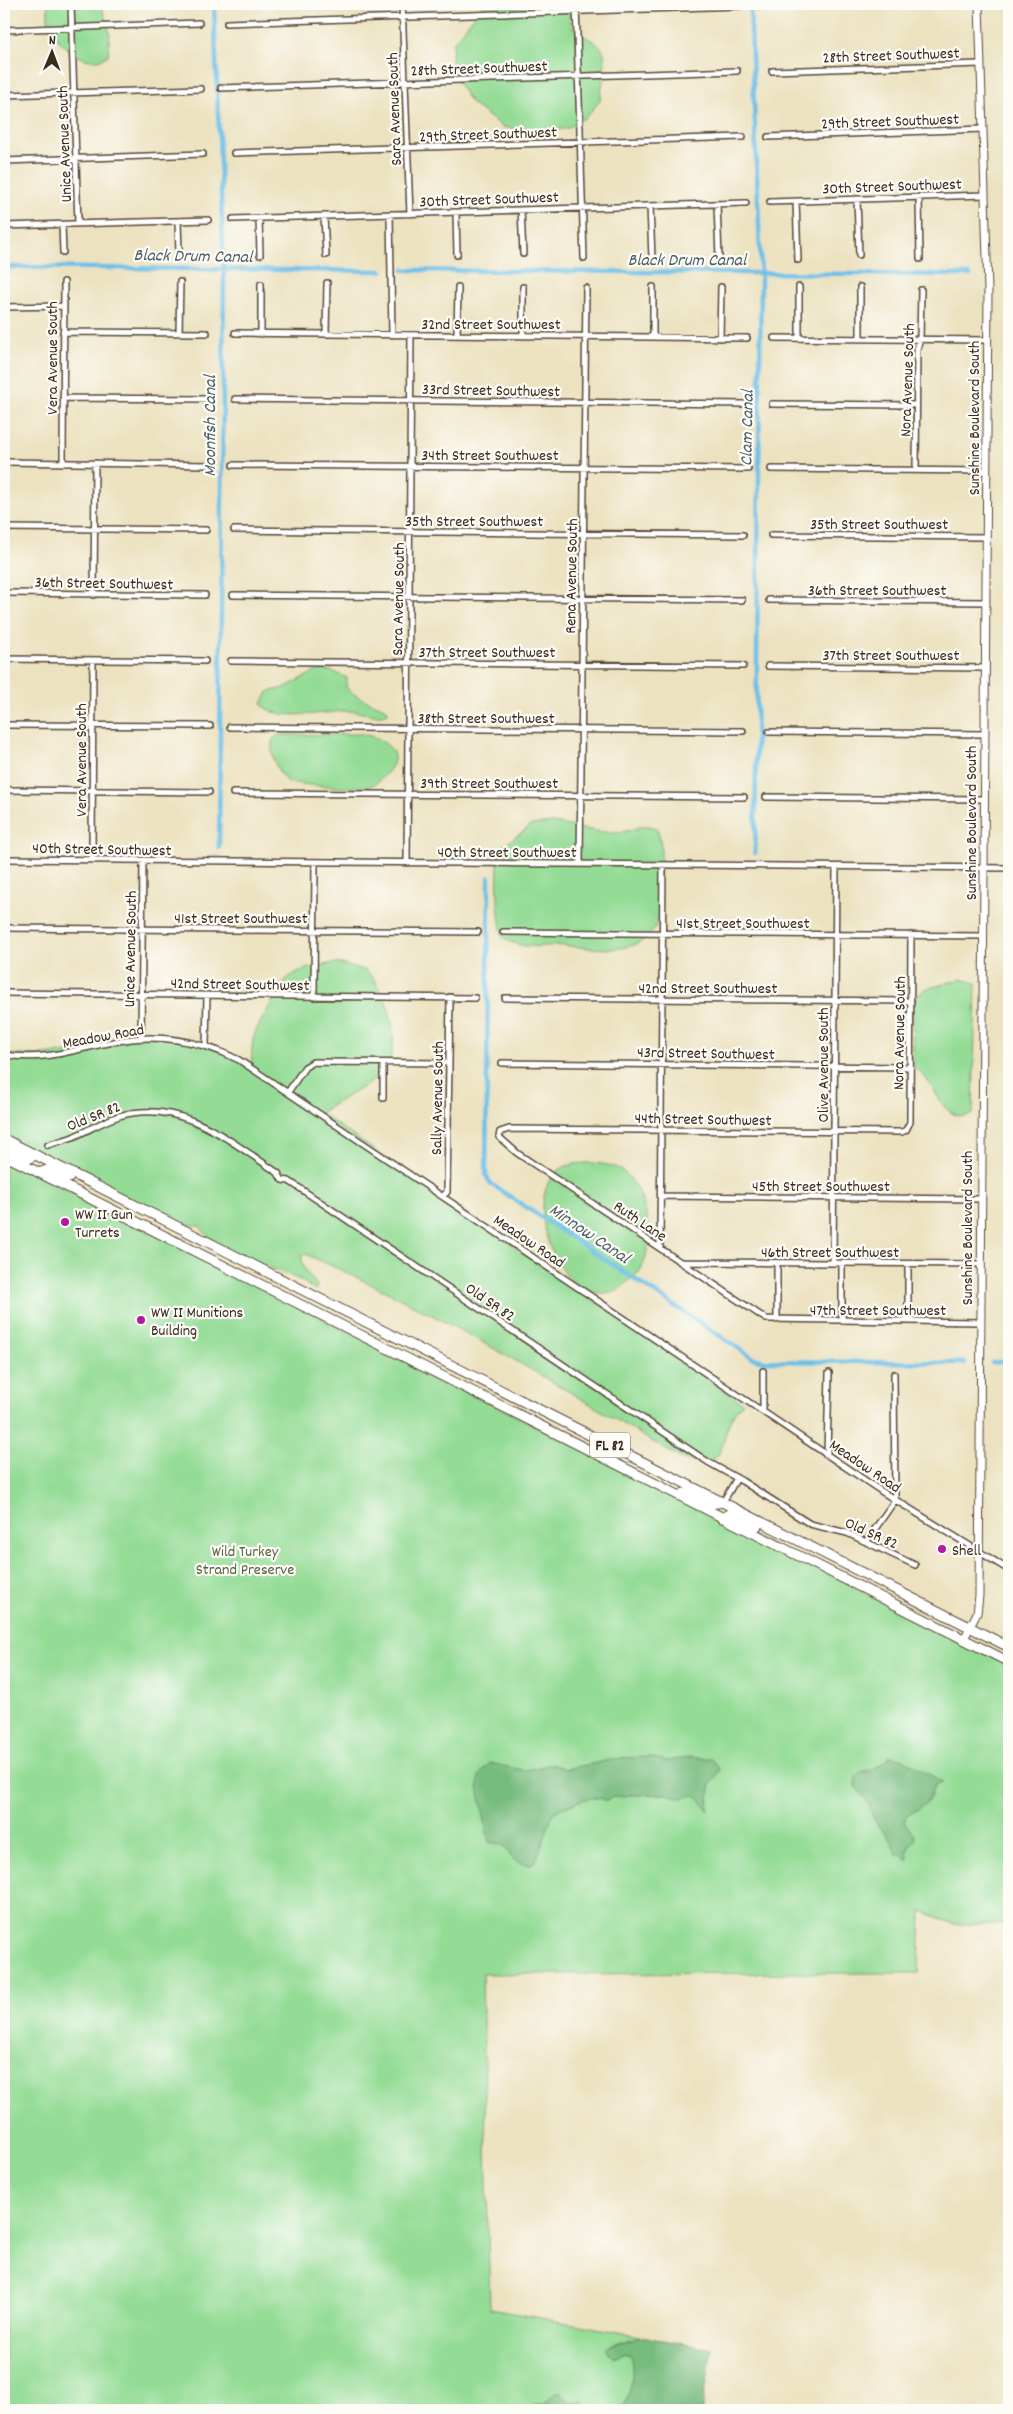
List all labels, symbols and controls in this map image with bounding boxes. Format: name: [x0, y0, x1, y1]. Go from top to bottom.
north arrow: [28, 28, 78, 78]
text: N: [49, 31, 56, 51]
street label: 28th Street Southwest: [822, 43, 960, 70]
street label: Sara Avenue South: [382, 52, 409, 166]
street label: 28th Street Southwest: [410, 56, 548, 83]
street label: Unice Avenue South: [52, 85, 79, 203]
street label: 29th Street Southwest: [821, 109, 960, 136]
street label: 29th Street Southwest: [419, 122, 558, 149]
street label: 30th Street Southwest: [822, 174, 962, 201]
street label: 30th Street Southwest: [419, 187, 559, 214]
water label: Black Drum Canal: [133, 244, 254, 271]
water label: Black Drum Canal: [628, 249, 748, 274]
street label: Vera Avenue South: [42, 301, 65, 415]
street label: 32nd Street Southwest: [421, 314, 561, 337]
street label: Nora Avenue South: [895, 323, 922, 437]
street label: Sunshine Boulevard South: [964, 341, 987, 495]
water label: Moonfish Canal: [199, 374, 224, 477]
street label: 33rd Street Southwest: [422, 379, 560, 404]
water label: Clam Canal: [735, 388, 762, 466]
street label: 34th Street Southwest: [421, 445, 559, 468]
street label: 35th Street Southwest: [405, 511, 543, 534]
street label: 35th Street Southwest: [810, 514, 948, 537]
street label: Rena Avenue South: [560, 518, 585, 634]
street label: Sara Avenue South: [387, 542, 412, 656]
street label: 36th Street Southwest: [34, 572, 174, 597]
street label: 36th Street Southwest: [808, 580, 946, 603]
street label: 37th Street Southwest: [419, 642, 556, 665]
street label: 37th Street Southwest: [823, 645, 960, 668]
street label: Vera Avenue South: [71, 703, 94, 817]
street label: 38th Street Southwest: [417, 708, 555, 731]
street label: Sunshine Boulevard South: [961, 746, 984, 900]
street label: 39th Street Southwest: [420, 773, 558, 796]
street label: 40th Street Southwest: [32, 838, 172, 863]
street label: 40th Street Southwest: [437, 842, 577, 865]
street label: Unice Avenue South: [119, 890, 144, 1008]
street label: 41st Street Southwest: [174, 908, 308, 931]
street label: 41st Street Southwest: [676, 913, 810, 936]
street label: 42nd Street Southwest: [170, 973, 310, 998]
street label: Nora Avenue South: [888, 976, 913, 1090]
street label: 42nd Street Southwest: [638, 978, 778, 1001]
street label: Olive Avenue South: [813, 1007, 836, 1123]
street label: Meadow Road: [61, 1019, 146, 1056]
street label: Sally Avenue South: [426, 1041, 451, 1155]
street label: 43rd Street Southwest: [637, 1042, 775, 1067]
street label: Old SR 82: [64, 1096, 124, 1138]
street label: 44th Street Southwest: [634, 1108, 772, 1133]
street label: Sunshine Boulevard South: [957, 1151, 980, 1305]
street label: 45th Street Southwest: [752, 1176, 890, 1199]
street label: Ruth Lane: [608, 1196, 671, 1248]
water label: Minnow Canal: [543, 1199, 635, 1272]
place label: WW II Gun Turrets: [75, 1204, 133, 1245]
street label: Meadow Road: [488, 1209, 569, 1275]
marker: WW II Gun Turrets: [59, 1216, 71, 1228]
street label: 46th Street Southwest: [761, 1242, 899, 1265]
street label: Old SR 82: [460, 1278, 519, 1328]
street label: 47th Street Southwest: [810, 1300, 946, 1323]
place label: WW II Munitions Building: [151, 1302, 244, 1343]
marker: WW II Munitions Building: [135, 1314, 147, 1326]
road number: FL 82: [590, 1432, 630, 1458]
street label: Meadow Road: [824, 1434, 905, 1500]
street label: Old SR 82: [841, 1512, 901, 1556]
place label: Shell: [952, 1540, 981, 1563]
park label: Wild Turkey Strand Preserve: [196, 1541, 294, 1582]
marker: Shell: [936, 1543, 948, 1555]

